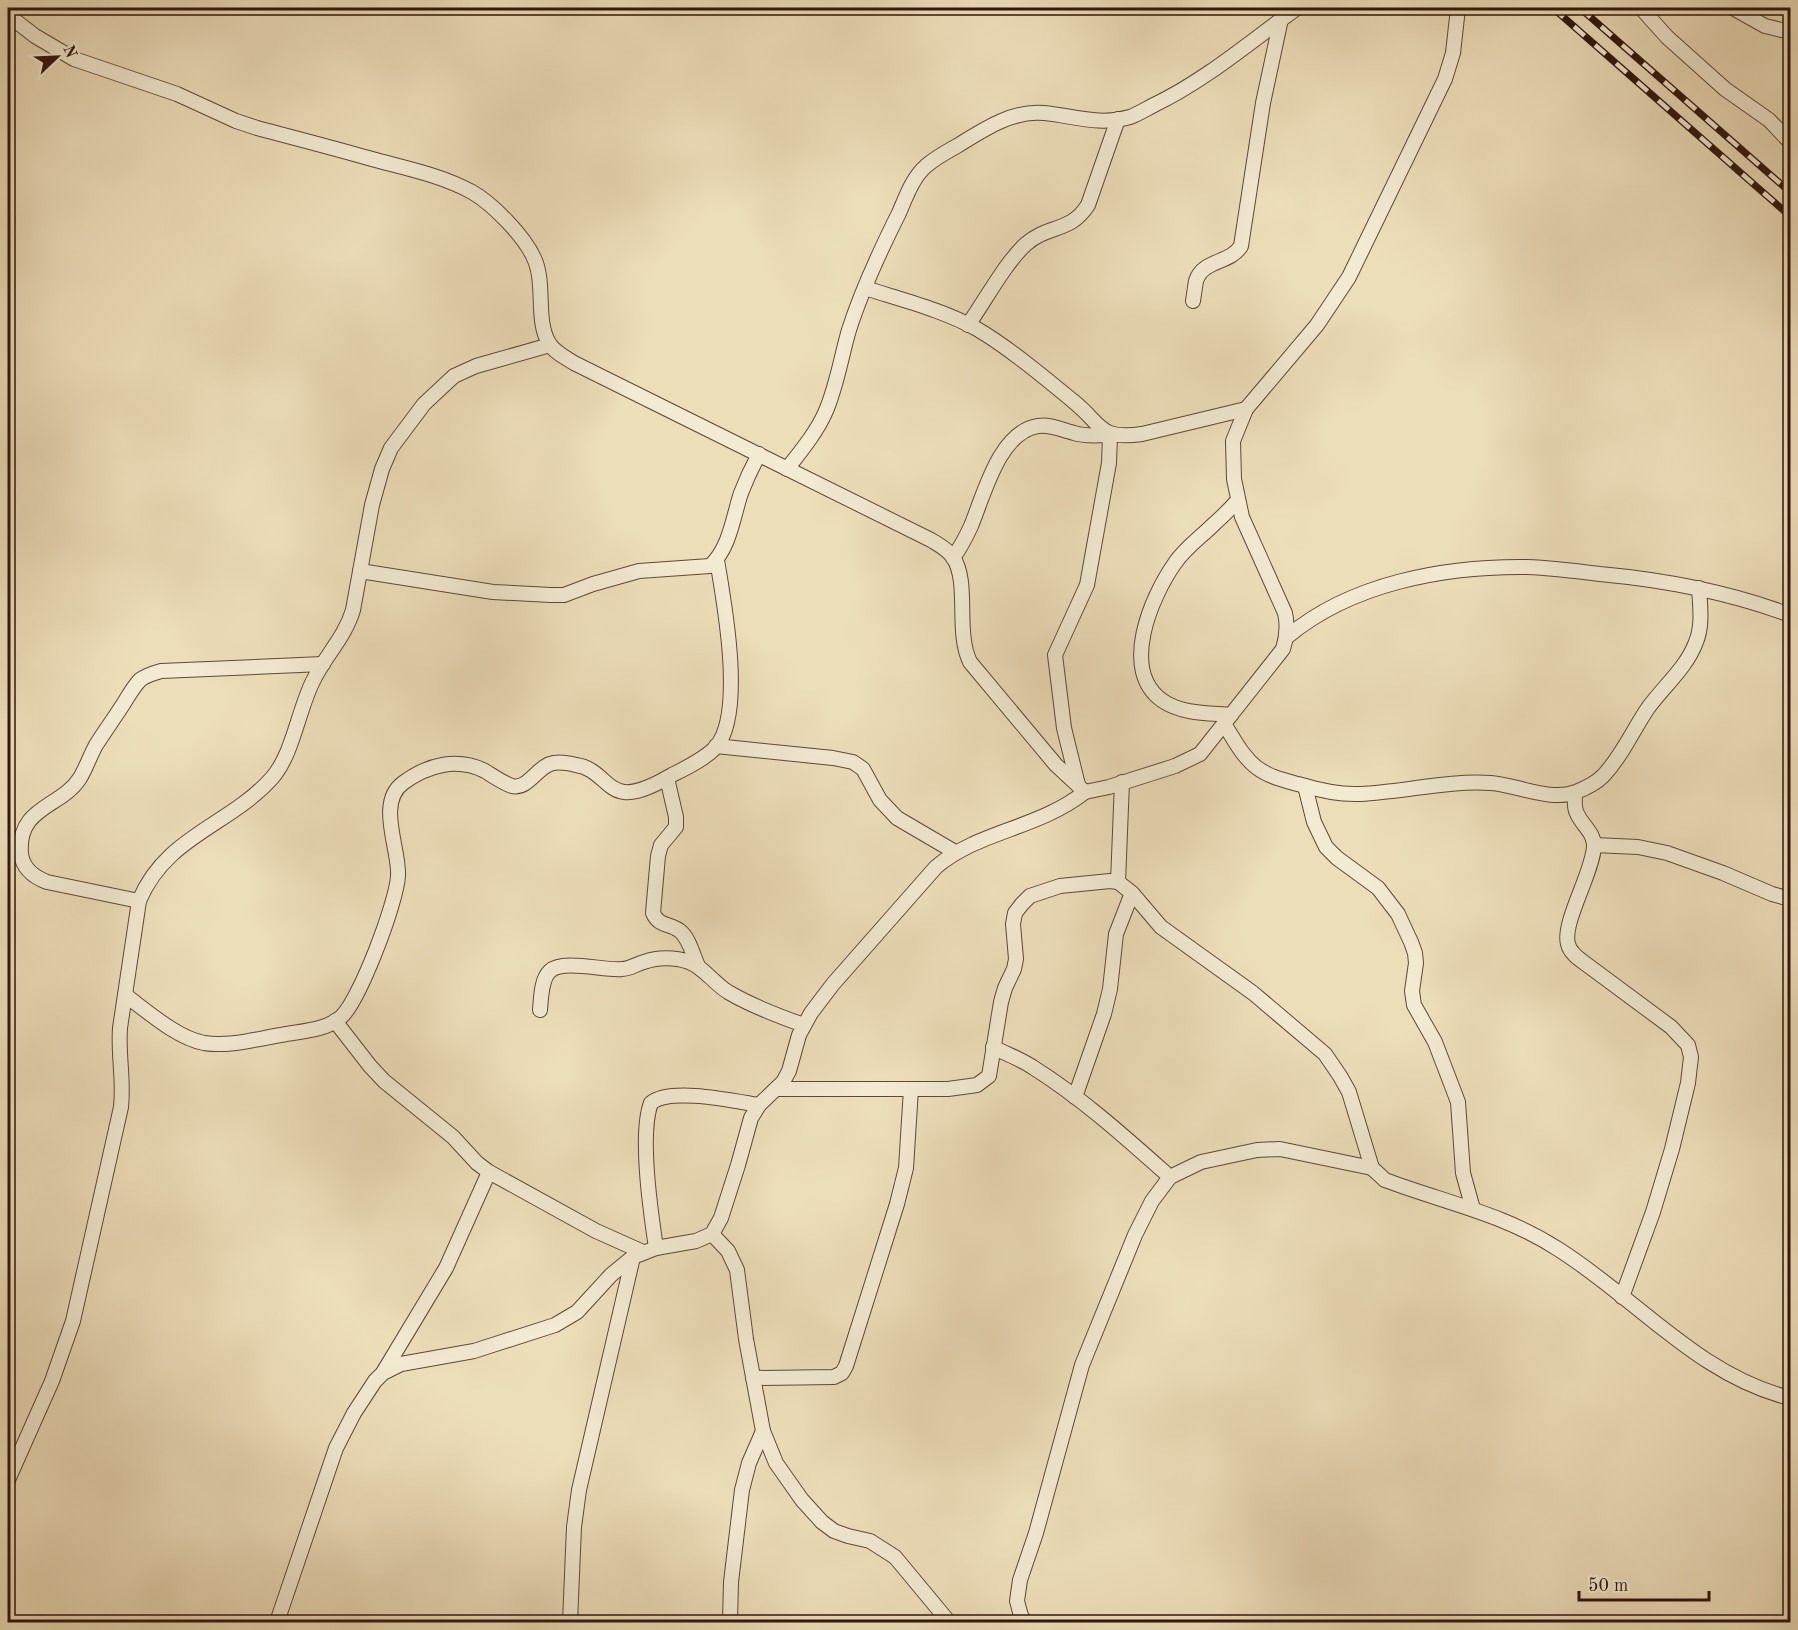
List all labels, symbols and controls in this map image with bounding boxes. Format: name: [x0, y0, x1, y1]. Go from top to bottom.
north arrow: [27, 27, 87, 87]
text: N: [59, 43, 79, 61]
scale bar: [1579, 1564, 1710, 1602]
text: 50 m: [1588, 1577, 1628, 1595]

